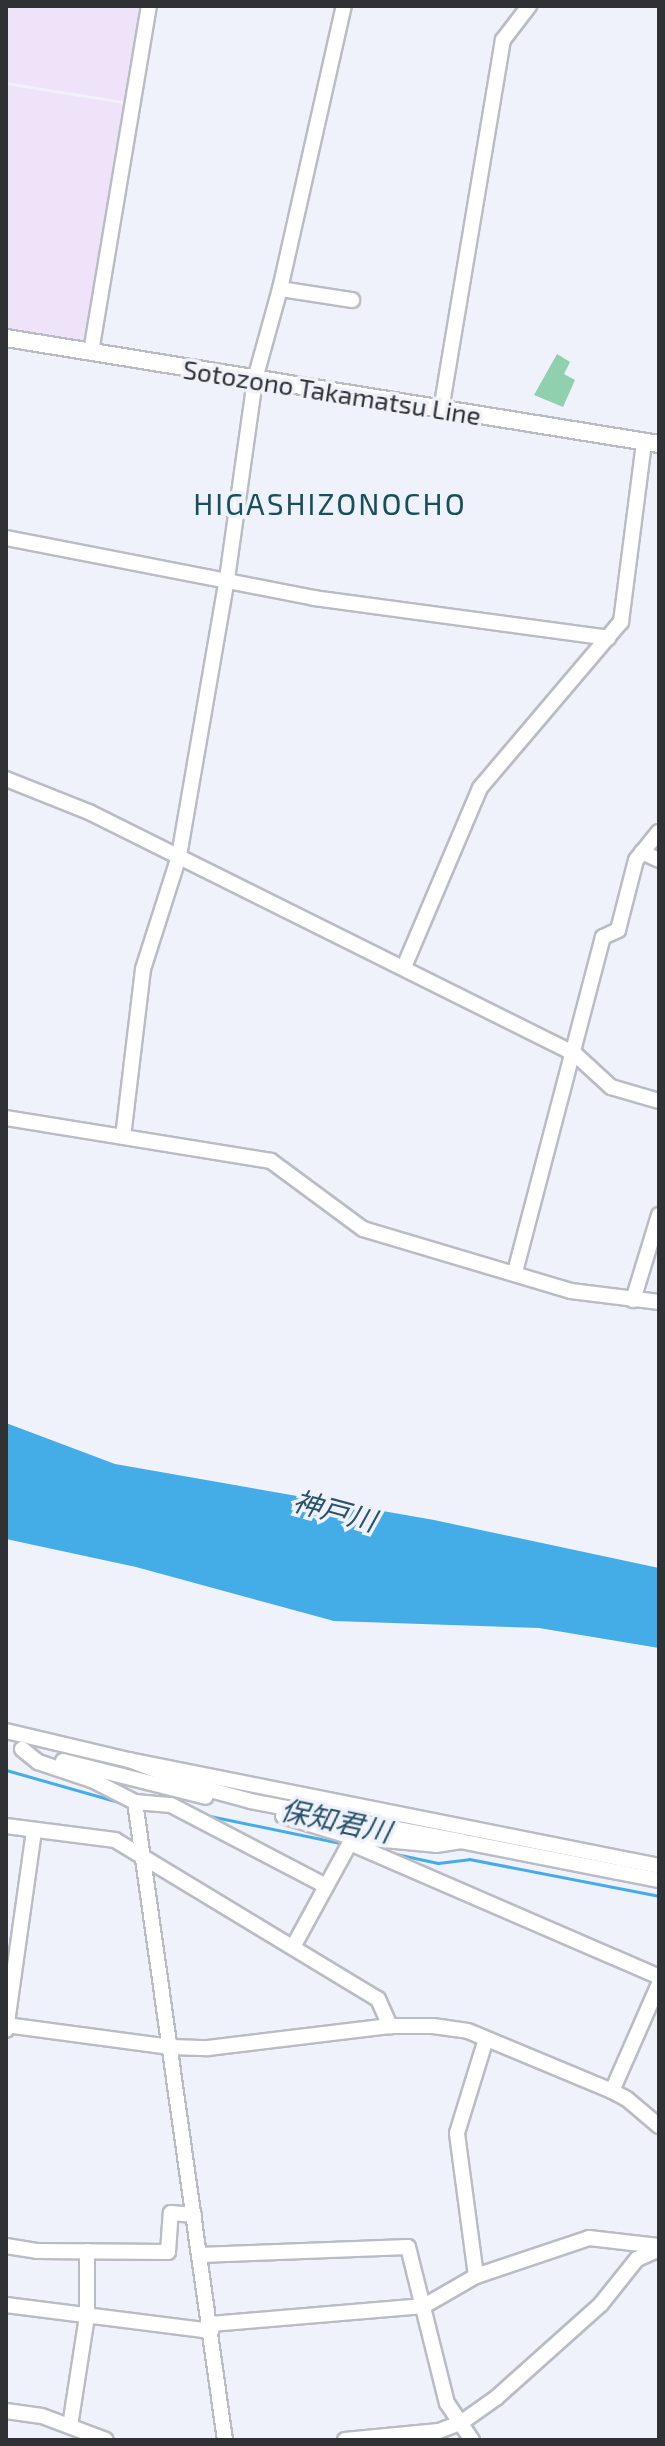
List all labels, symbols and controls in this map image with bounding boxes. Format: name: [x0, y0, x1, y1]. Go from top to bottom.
street label: Sotozono Takamatsu Line: [181, 353, 483, 431]
district label: HIGASHIZONOCHO: [193, 485, 467, 521]
water label: 神戸川: [290, 1483, 380, 1537]
water label: 保知君川: [278, 1792, 394, 1848]

